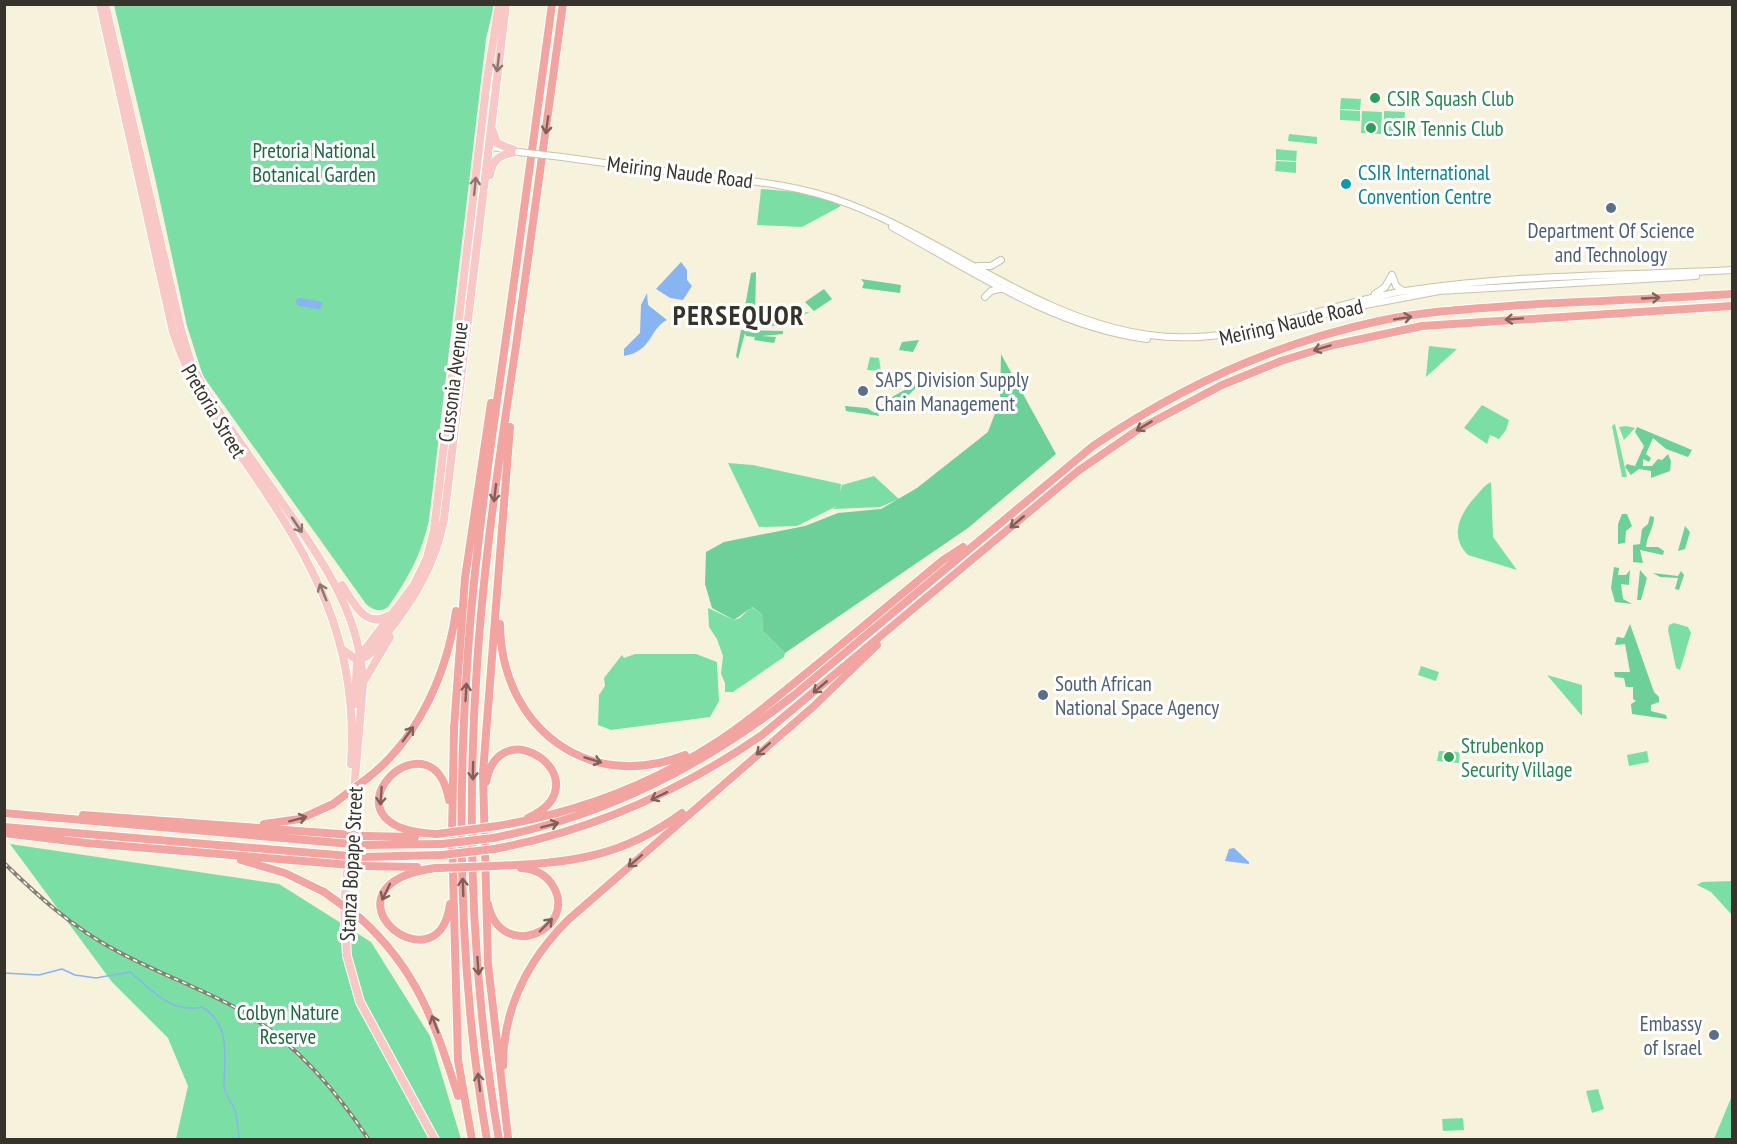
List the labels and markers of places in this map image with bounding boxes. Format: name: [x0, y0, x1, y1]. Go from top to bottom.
place label: CSIR Squash Club: [1387, 85, 1514, 112]
marker: CSIR Squash Club: [1368, 91, 1382, 105]
place label: CSIR Tennis Club: [1383, 115, 1504, 142]
marker: CSIR Tennis Club: [1364, 121, 1378, 135]
place label: CSIR International Convention Centre: [1358, 159, 1492, 210]
marker: CSIR International Convention Centre: [1339, 177, 1353, 191]
marker: Department Of Science and Technology: [1604, 201, 1618, 215]
place label: Department Of Science and Technology: [1527, 217, 1695, 268]
place label: SAPS Division Supply Chain Management: [875, 366, 1029, 417]
marker: SAPS Division Supply Chain Management: [856, 384, 870, 398]
place label: South African National Space Agency: [1055, 670, 1219, 721]
marker: South African National Space Agency: [1036, 688, 1050, 702]
place label: Strubenkop Security Village: [1461, 732, 1573, 783]
marker: Strubenkop Security Village: [1442, 750, 1456, 764]
place label: Embassy of Israel: [1640, 1010, 1702, 1061]
marker: Embassy of Israel: [1707, 1028, 1721, 1042]

